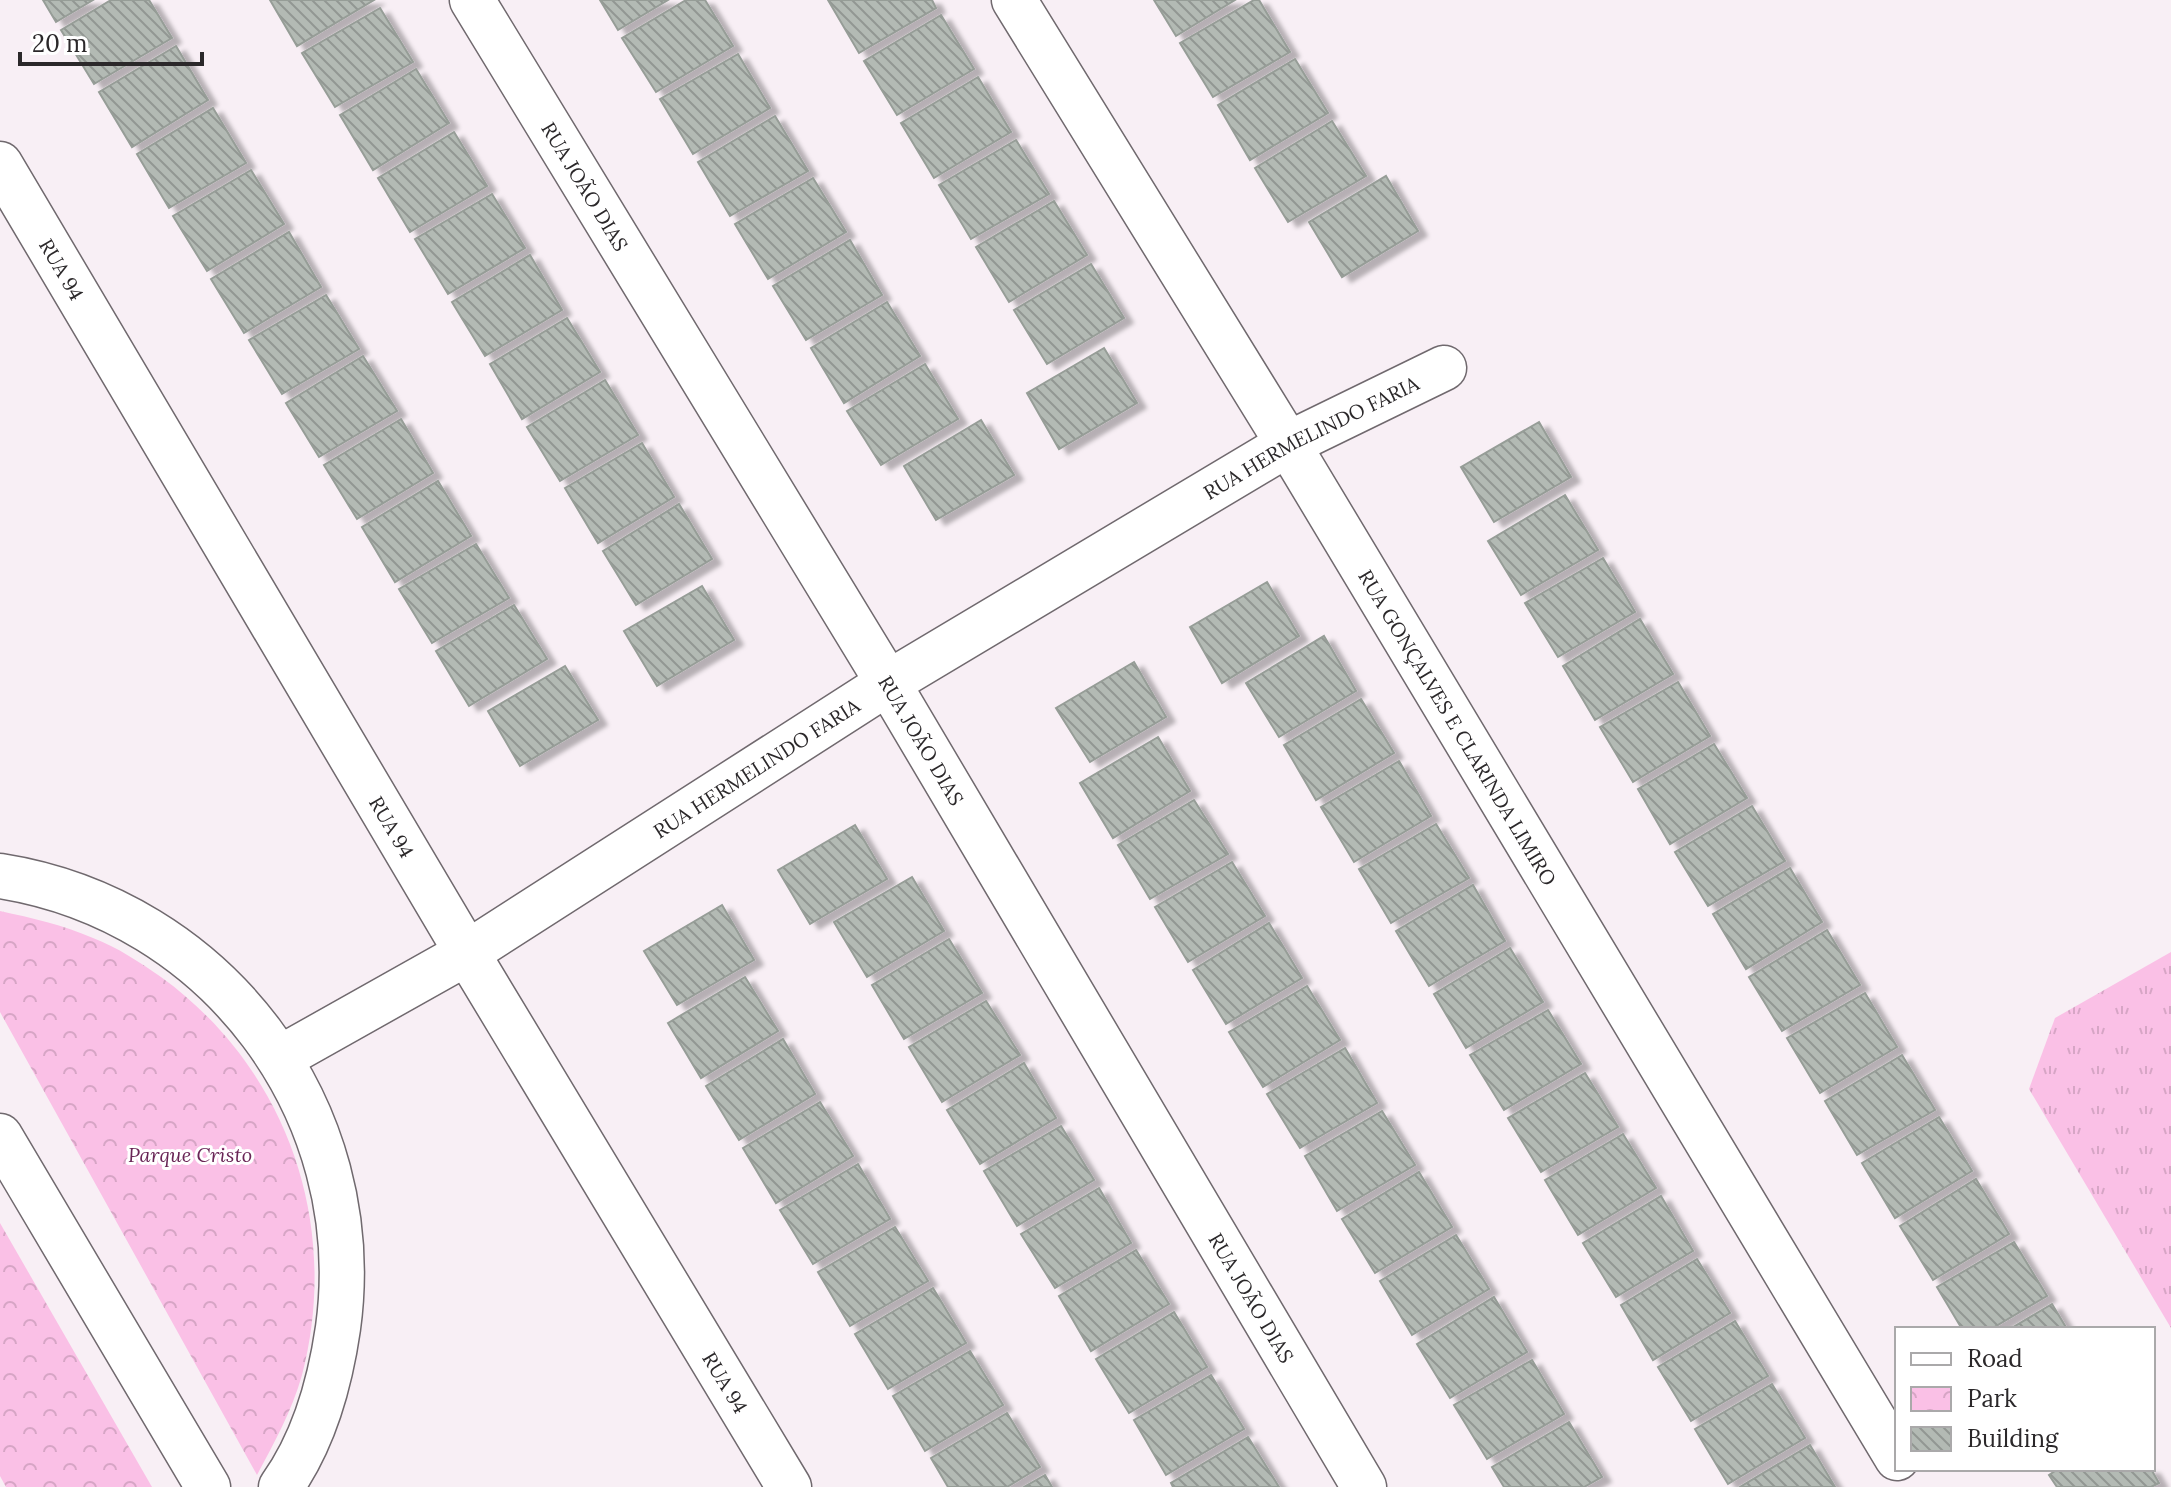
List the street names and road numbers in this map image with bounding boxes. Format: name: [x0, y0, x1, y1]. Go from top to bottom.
street label: RUA JOÃO DIAS: [537, 117, 634, 255]
street label: RUA 94: [34, 234, 90, 304]
street label: RUA HERMELINDO FARIA: [1199, 370, 1423, 504]
street label: RUA GONÇALVES E CLARINDA LIMIRO: [1354, 565, 1562, 890]
street label: RUA JOÃO DIAS: [874, 670, 970, 809]
street label: RUA HERMELINDO FARIA: [648, 692, 864, 843]
street label: RUA 94: [364, 791, 420, 862]
street label: RUA JOÃO DIAS: [1204, 1228, 1300, 1367]
street label: RUA 94: [698, 1347, 754, 1418]

